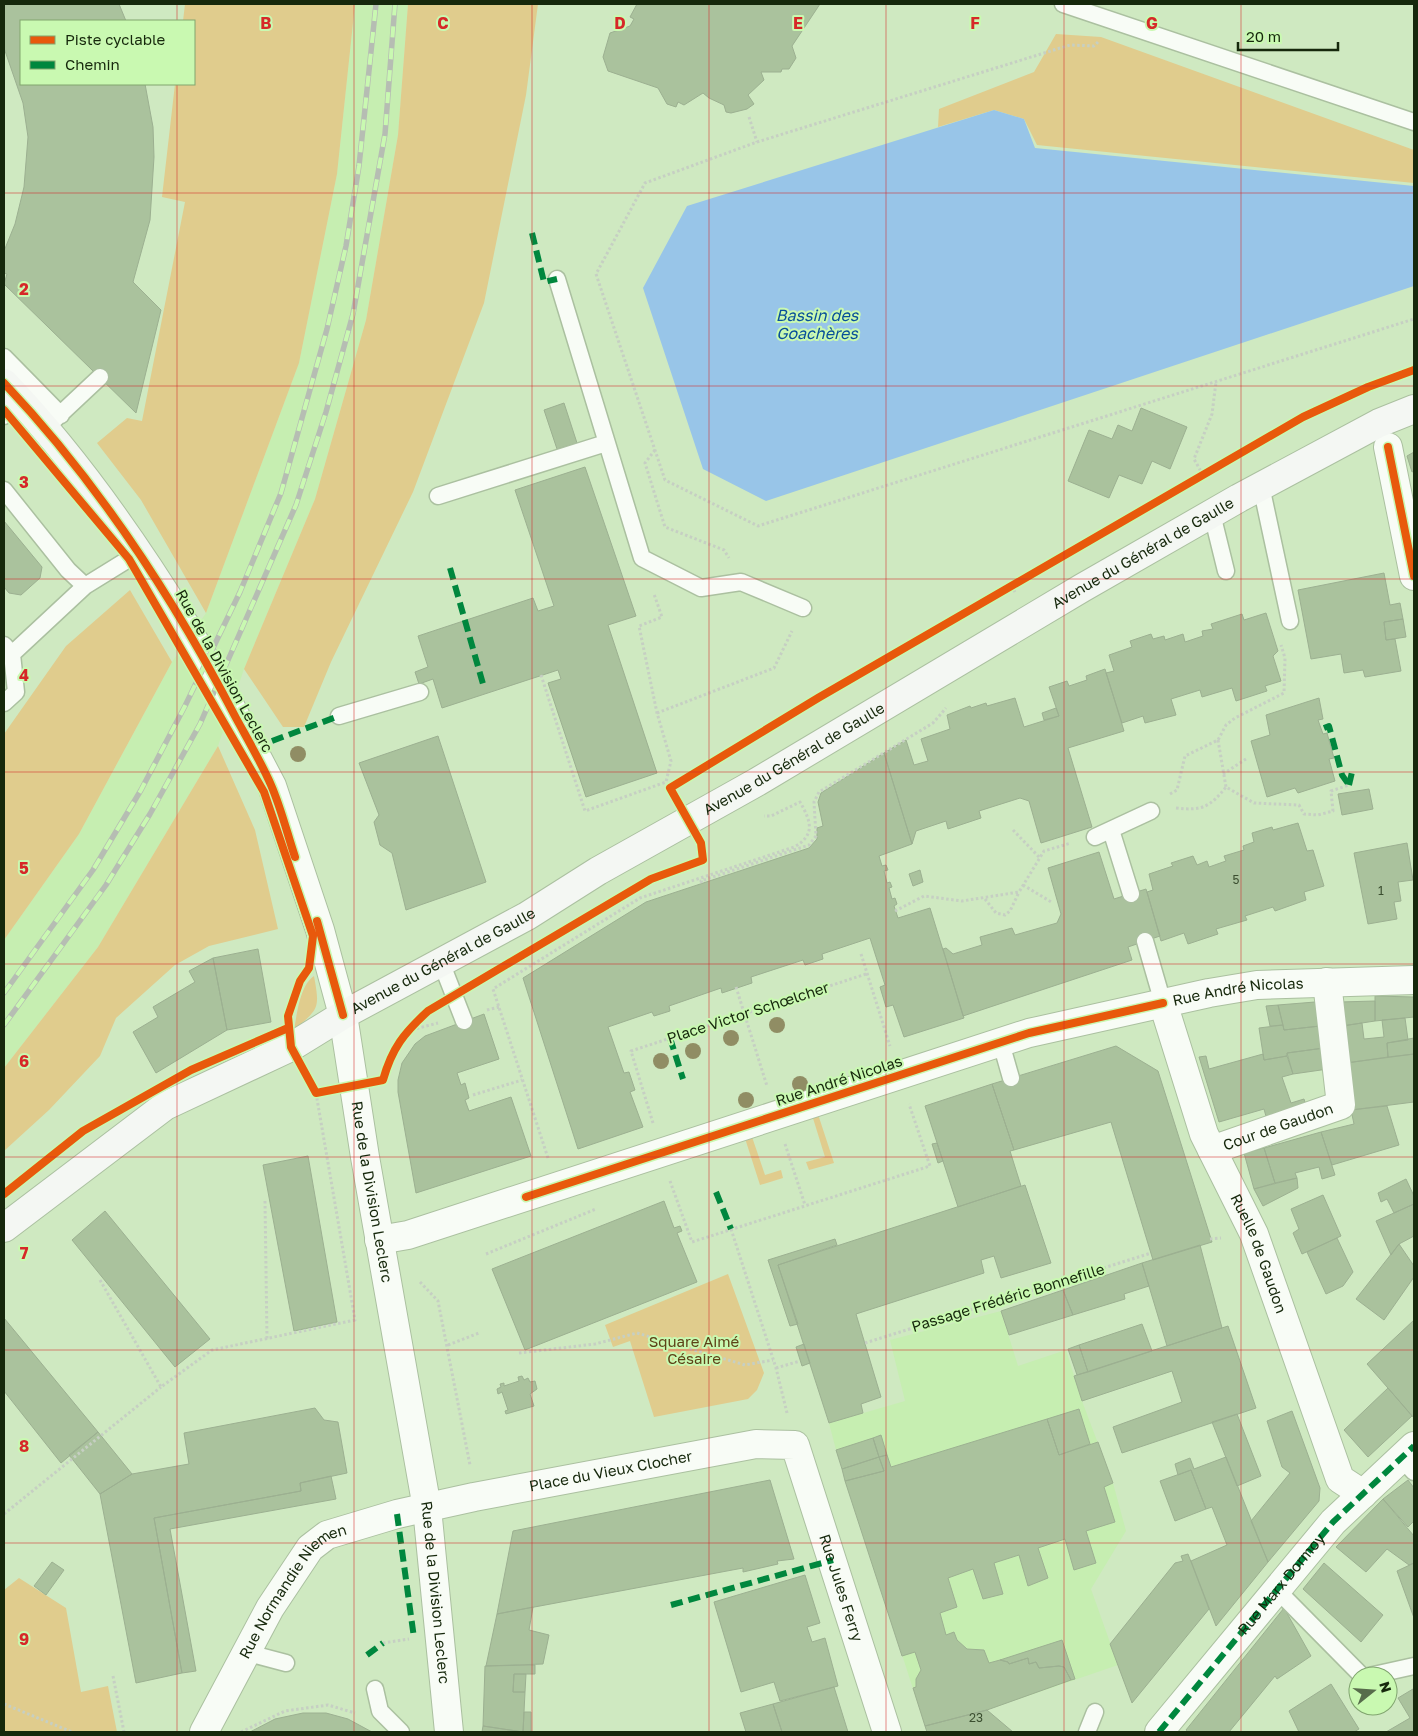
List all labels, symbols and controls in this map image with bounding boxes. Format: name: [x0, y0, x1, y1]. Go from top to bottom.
text: B: [260, 13, 272, 33]
text: C: [437, 13, 449, 33]
text: D: [614, 13, 626, 33]
text: E: [793, 13, 803, 33]
text: F: [970, 13, 980, 33]
text: G: [1146, 13, 1158, 33]
legend: [20, 20, 195, 85]
scale bar: [1238, 20, 1338, 52]
text: 20 m: [1246, 27, 1281, 45]
text: Piste cyclable: [65, 30, 166, 48]
text: Chemin: [65, 55, 120, 73]
text: 2: [19, 279, 29, 299]
water label: Bassin des Goachères: [776, 305, 860, 343]
text: 3: [19, 472, 29, 492]
street label: Avenue du Général de Gaulle: [1048, 493, 1237, 612]
street label: Rue de la Division Leclerc: [173, 586, 277, 755]
text: 4: [19, 665, 29, 685]
street label: Avenue du Général de Gaulle: [700, 698, 888, 818]
text: 5: [19, 858, 29, 878]
house number: 5: [1233, 872, 1240, 887]
house number: 1: [1378, 883, 1384, 898]
street label: Avenue du Général de Gaulle: [347, 903, 539, 1017]
street label: Rue André Nicolas: [1171, 974, 1304, 1009]
street label: Place Victor Schœlcher: [664, 977, 831, 1047]
text: 6: [19, 1051, 29, 1071]
street label: Rue André Nicolas: [773, 1051, 904, 1109]
street label: Cour de Gaudon: [1220, 1099, 1335, 1153]
street label: Rue de la Division Leclerc: [348, 1100, 397, 1284]
street label: Ruelle de Gaudon: [1227, 1191, 1291, 1315]
text: 7: [20, 1243, 29, 1263]
street label: Passage Frédéric Bonnefille: [909, 1259, 1107, 1335]
park label: Square Aimé Césaire: [649, 1332, 740, 1367]
text: 8: [19, 1436, 29, 1456]
street label: Place du Vieux Clocher: [527, 1446, 694, 1494]
street label: Rue de la Division Leclerc: [418, 1499, 454, 1685]
street label: Rue Normandie Niemen: [235, 1520, 348, 1662]
street label: Rue Marx Dormoy: [1233, 1529, 1328, 1638]
street label: Rue Jules Ferry: [816, 1532, 868, 1644]
text: 9: [19, 1629, 29, 1649]
north arrow: [1348, 1666, 1398, 1716]
text: N: [1376, 1679, 1396, 1695]
house number: 23: [969, 1710, 983, 1725]

